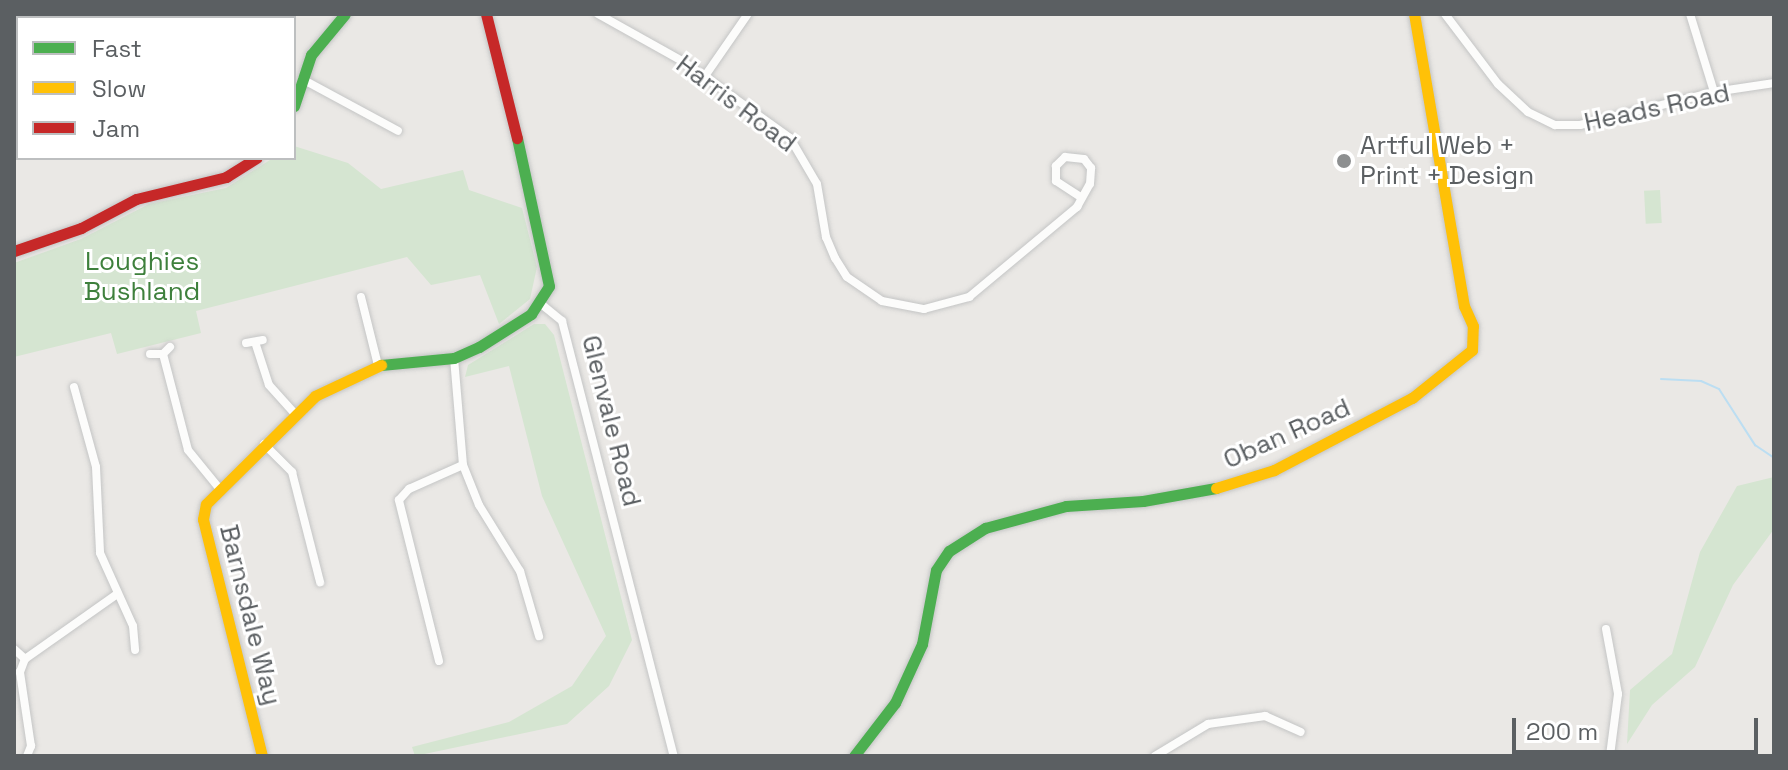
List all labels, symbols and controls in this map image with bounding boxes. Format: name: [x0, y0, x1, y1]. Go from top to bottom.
legend: [16, 16, 296, 160]
text: Fast: [92, 33, 142, 64]
street label: Harris Road: [670, 49, 802, 159]
text: Slow: [92, 73, 146, 104]
street label: Heads Road: [1581, 77, 1733, 139]
text: Jam: [92, 113, 140, 144]
place label: Artful Web + Print + Design: [1360, 130, 1534, 192]
marker: Artful Web + Print + Design: [1335, 152, 1353, 170]
park label: Loughies Bushland: [84, 246, 200, 308]
street label: Glenvale Road: [575, 332, 647, 510]
street label: Oban Road: [1219, 392, 1355, 476]
street label: Barnsdale Way: [213, 522, 287, 708]
scale bar: [1516, 702, 1762, 752]
text: 200 m: [1526, 716, 1598, 747]

